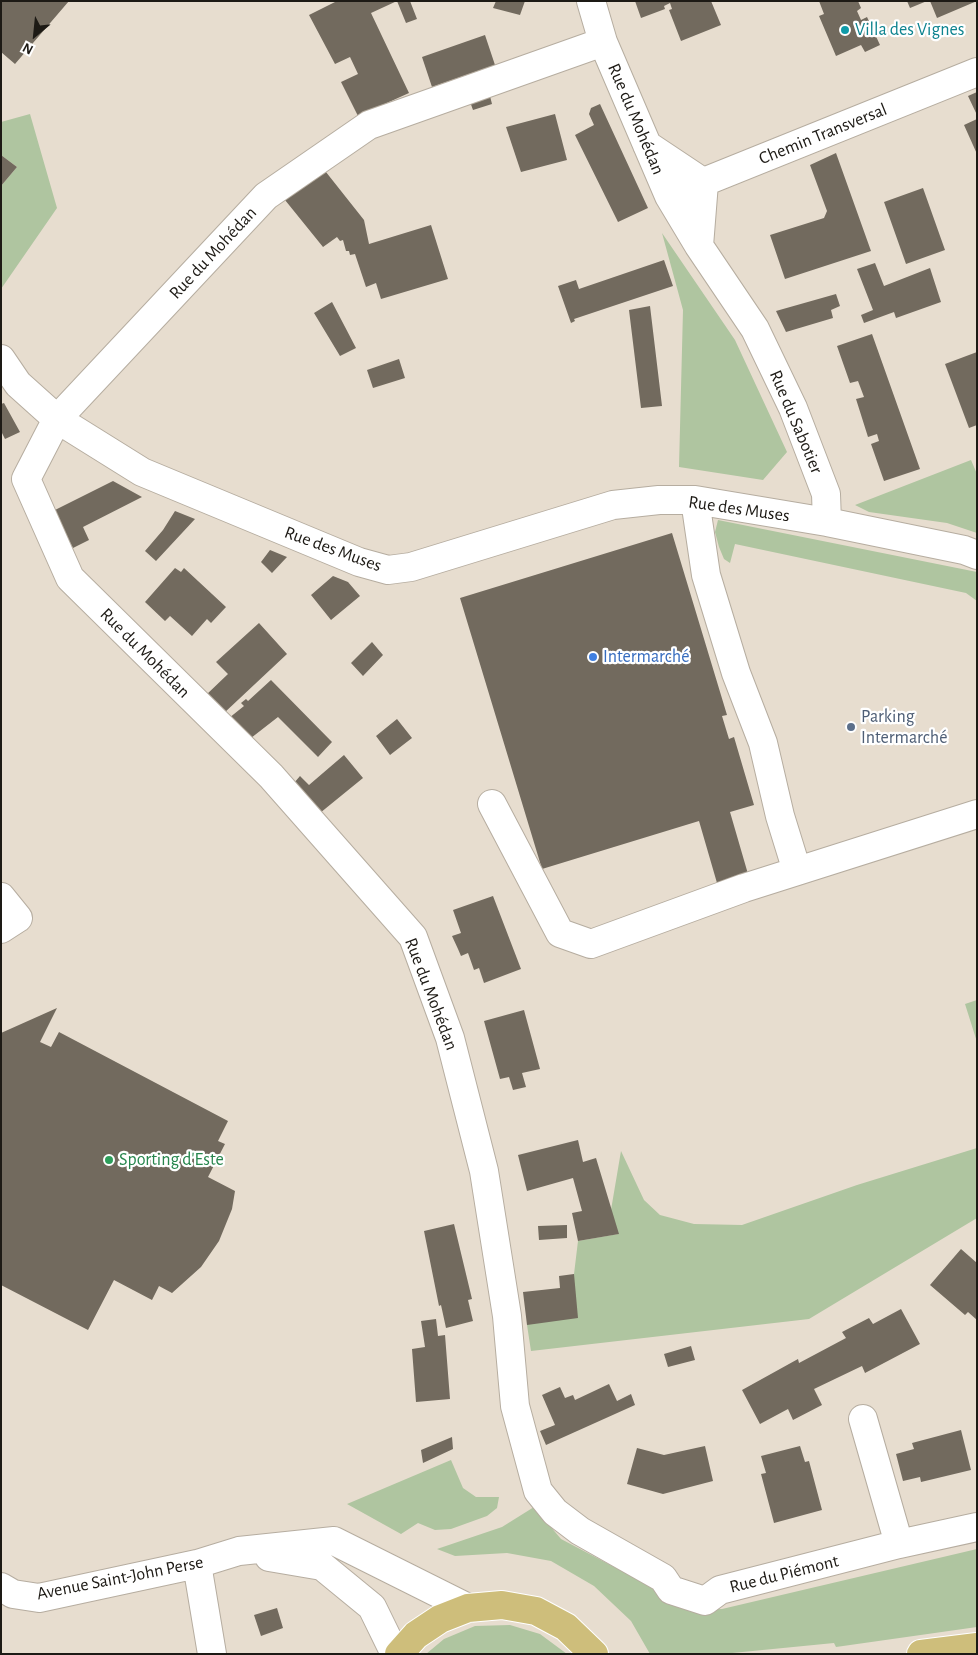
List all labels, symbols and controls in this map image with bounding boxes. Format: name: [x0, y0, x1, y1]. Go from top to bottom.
north arrow: [10, 10, 60, 60]
place label: Villa des Vignes: [855, 19, 964, 41]
marker: Villa des Vignes: [839, 24, 851, 36]
text: N: [20, 40, 36, 57]
street label: Rue du Mohédan: [603, 60, 669, 178]
street label: Chemin Transversal: [756, 98, 890, 170]
street label: Rue du Mohédan: [165, 202, 261, 304]
street label: Rue du Sabotier: [765, 367, 827, 477]
street label: Rue des Muses: [687, 491, 791, 527]
street label: Rue des Muses: [281, 521, 385, 577]
street label: Rue du Mohédan: [95, 603, 195, 703]
place label: Intermarché: [603, 646, 689, 668]
marker: Intermarché: [587, 651, 599, 663]
place label: Parking Intermarché: [861, 706, 947, 749]
marker: Parking Intermarché: [845, 721, 857, 733]
street label: Rue du Mohédan: [400, 935, 462, 1053]
place label: Sporting d'Este: [119, 1149, 224, 1171]
marker: Sporting d'Este: [103, 1154, 115, 1166]
street label: Rue du Piémont: [727, 1550, 841, 1598]
street label: Avenue Saint-John Perse: [35, 1551, 205, 1605]

